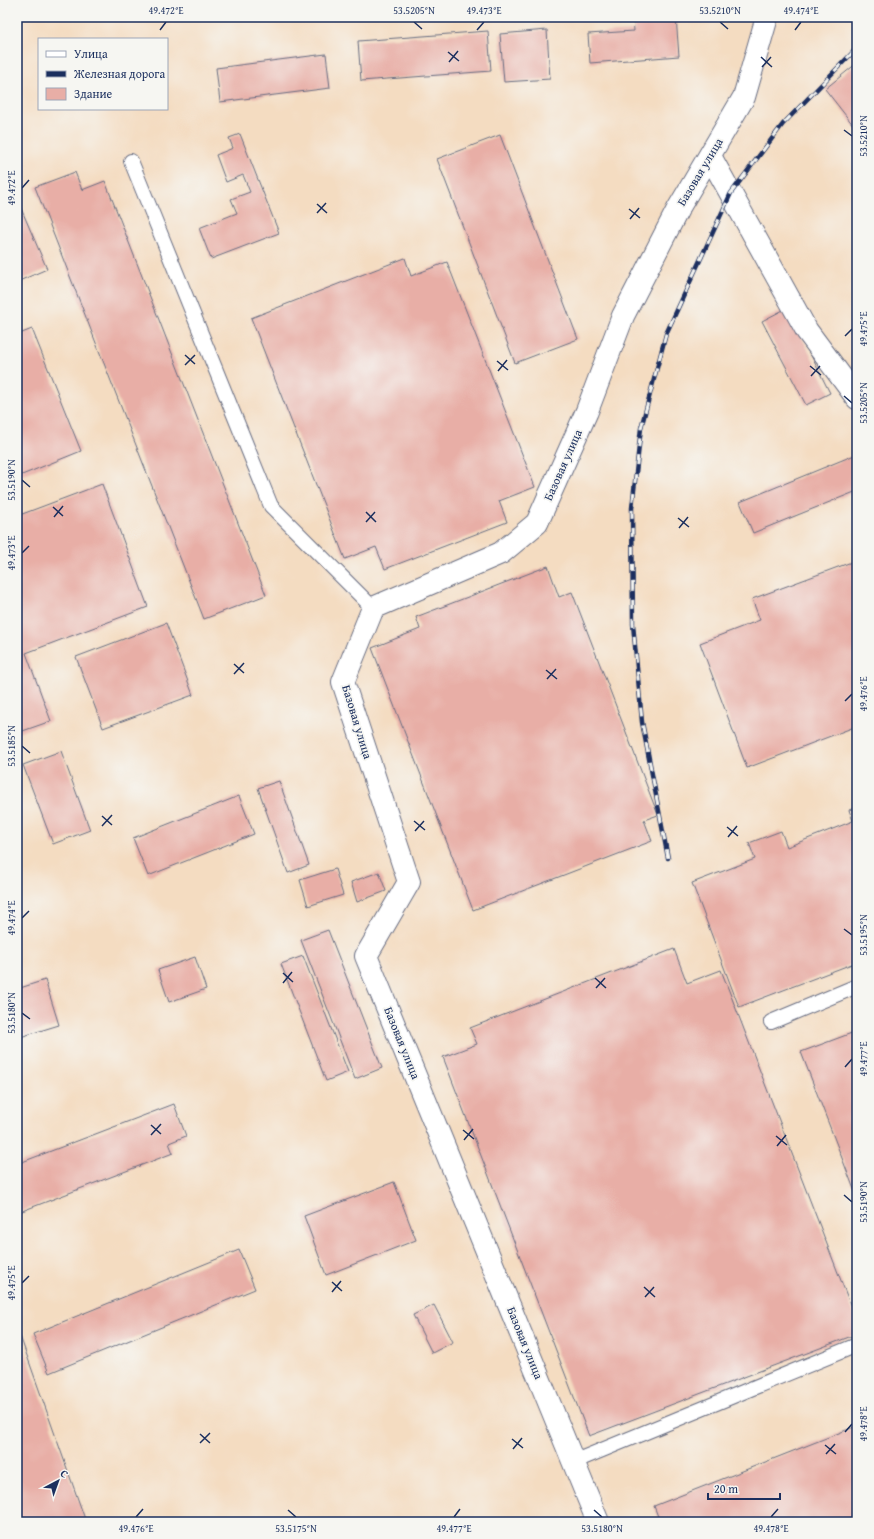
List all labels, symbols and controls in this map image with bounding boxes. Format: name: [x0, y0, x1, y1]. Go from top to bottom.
text: 49.472°E: [148, 3, 184, 18]
text: 53.5205°N: [393, 3, 435, 18]
text: 49.473°E: [466, 3, 502, 18]
text: 53.5210°N: [699, 3, 741, 18]
text: 49.474°E: [783, 3, 819, 18]
legend: [38, 38, 168, 110]
text: Улица: [74, 45, 108, 62]
text: Железная дорога: [73, 65, 165, 82]
text: Здание: [74, 85, 113, 102]
text: 53.5210°N: [856, 115, 871, 157]
street label: Базовая улица: [673, 134, 727, 209]
text: 49.472°E: [4, 170, 19, 206]
text: 49.475°E: [856, 311, 871, 347]
text: 53.5205°N: [856, 382, 871, 424]
street label: Базовая улица: [539, 426, 586, 503]
text: 53.5190°N: [4, 459, 19, 501]
text: 49.473°E: [4, 535, 19, 571]
text: 49.476°E: [856, 676, 871, 712]
street label: Базовая улица: [338, 683, 377, 761]
text: 53.5185°N: [4, 725, 19, 767]
text: 49.474°E: [4, 900, 19, 936]
text: 53.5195°N: [856, 914, 871, 956]
text: 53.5180°N: [4, 992, 19, 1034]
street label: Базовая улица: [380, 1004, 425, 1082]
text: 49.477°E: [856, 1041, 871, 1077]
text: 53.5190°N: [856, 1181, 871, 1223]
text: 49.475°E: [4, 1265, 19, 1301]
street label: Базовая улица: [503, 1304, 548, 1382]
text: 49.478°E: [856, 1406, 871, 1442]
north arrow: [38, 1461, 78, 1501]
text: С: [57, 1465, 72, 1482]
scale bar: [708, 1475, 780, 1501]
text: 20 m: [714, 1480, 738, 1497]
text: 49.476°E: [118, 1521, 154, 1536]
text: 53.5175°N: [275, 1521, 317, 1536]
text: 49.477°E: [436, 1521, 472, 1536]
text: 53.5180°N: [581, 1521, 623, 1536]
text: 49.478°E: [753, 1521, 789, 1536]

